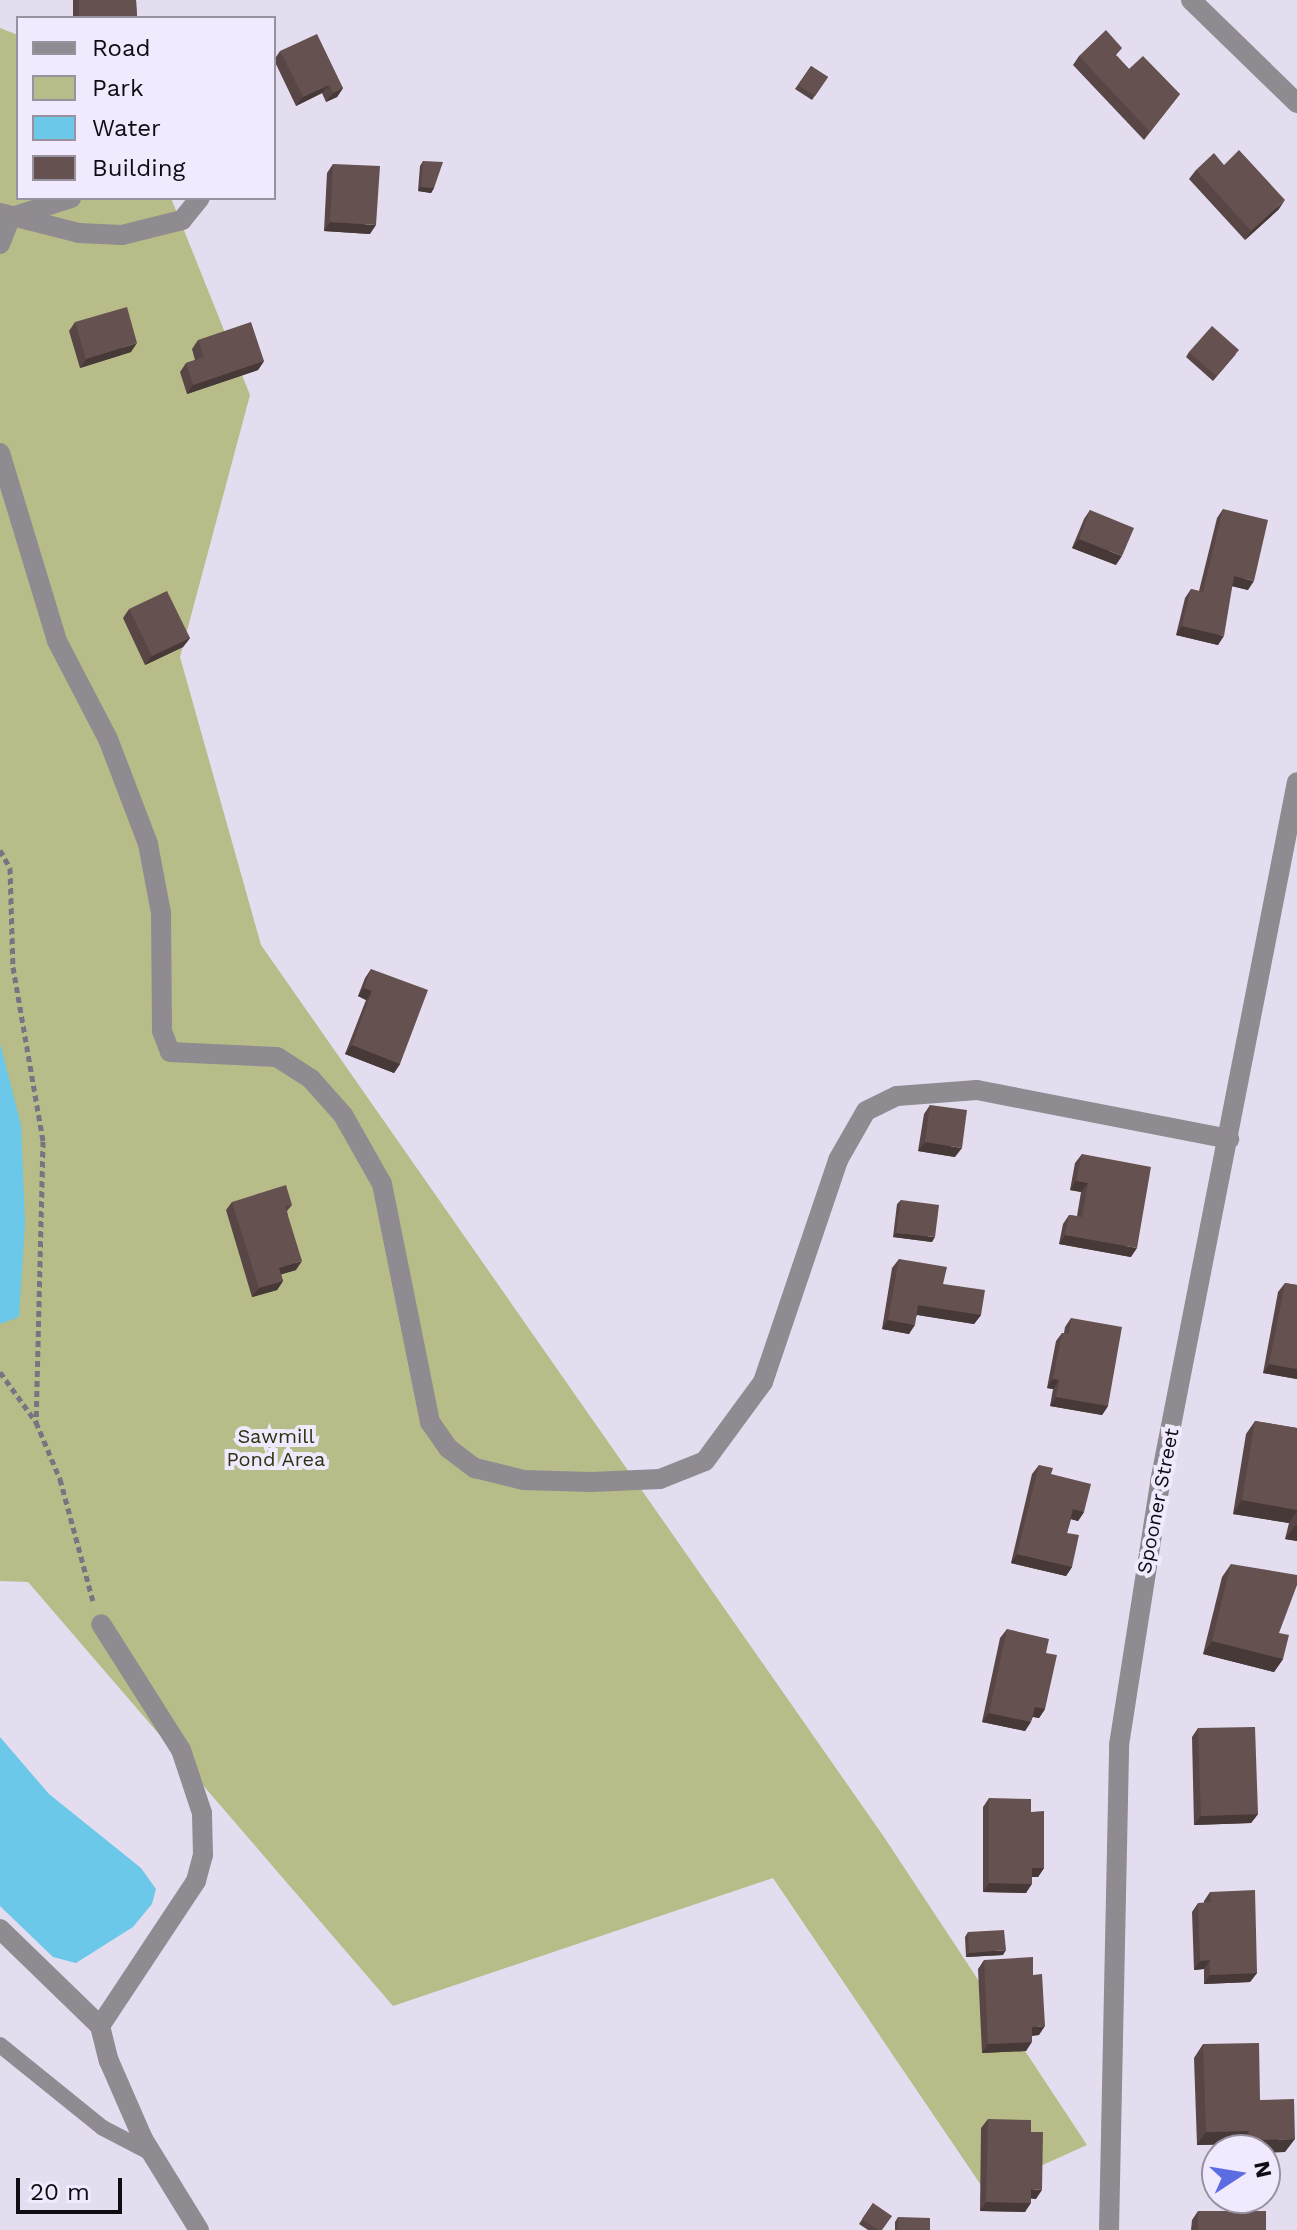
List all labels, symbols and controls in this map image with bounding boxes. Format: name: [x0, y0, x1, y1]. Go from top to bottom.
legend: [16, 16, 276, 200]
text: Road: [92, 34, 151, 62]
text: Park: [92, 74, 144, 102]
text: Water: [92, 114, 161, 142]
text: Building: [92, 154, 185, 182]
park label: Sawmill Pond Area: [226, 1425, 326, 1472]
street label: Spooner Street: [1132, 1426, 1184, 1576]
north arrow: [1201, 2134, 1281, 2214]
text: N: [1249, 2159, 1277, 2180]
scale bar: [20, 2162, 126, 2212]
text: 20 m: [30, 2178, 90, 2206]

